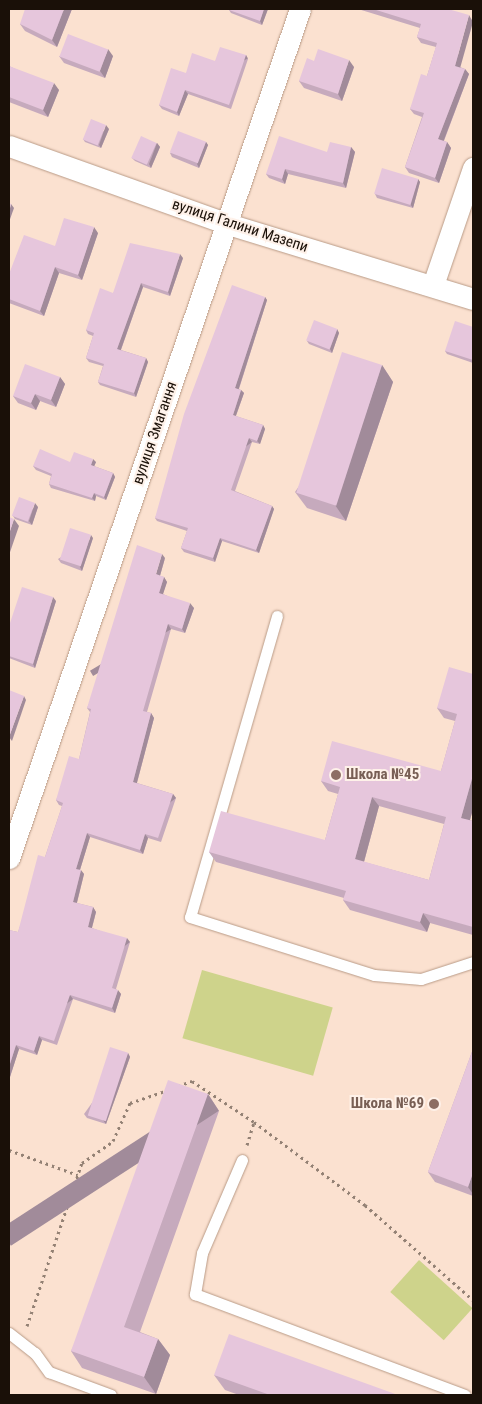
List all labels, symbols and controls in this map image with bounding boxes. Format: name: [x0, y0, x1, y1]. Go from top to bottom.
street label: вулиця Галини Мазепи: [170, 196, 310, 256]
street label: вулиця Змагання: [129, 379, 181, 487]
place label: Школа №45: [346, 766, 419, 784]
marker: Школа №45: [330, 769, 342, 781]
place label: Школа №69: [351, 1095, 424, 1113]
marker: Школа №69: [428, 1098, 440, 1110]

